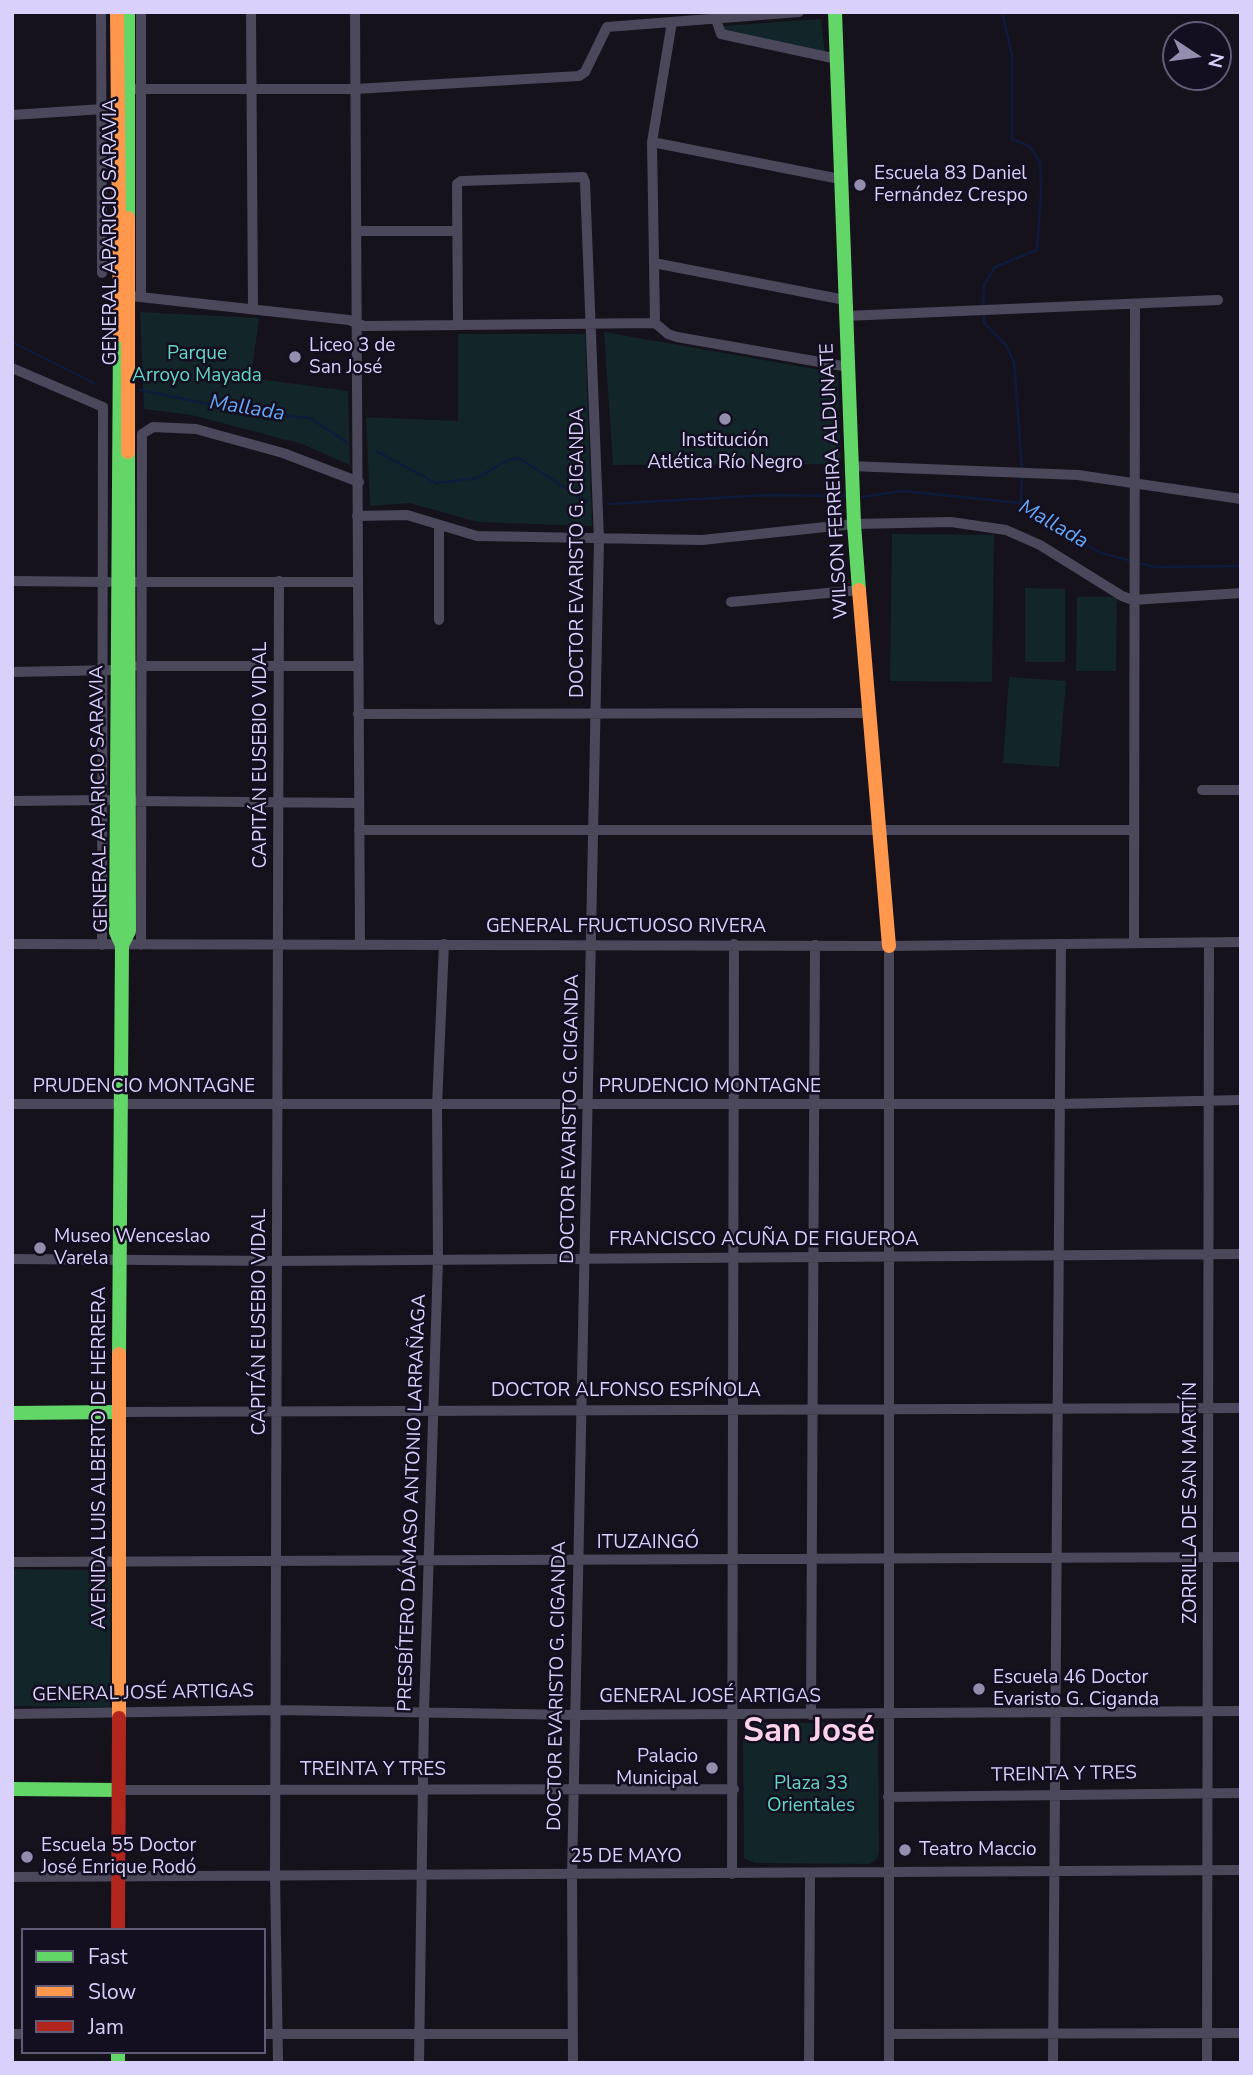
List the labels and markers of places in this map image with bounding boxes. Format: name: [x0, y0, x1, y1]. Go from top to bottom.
place label: Escuela 83 Daniel Fernández Crespo: [874, 163, 1028, 207]
marker: Escuela 83 Daniel Fernández Crespo: [852, 177, 868, 193]
place label: Liceo 3 de San José: [309, 335, 395, 379]
marker: Liceo 3 de San José: [287, 349, 303, 365]
marker: Institución Atlética Río Negro: [717, 411, 733, 427]
place label: Institución Atlética Río Negro: [647, 430, 803, 474]
place label: Museo Wenceslao Varela: [54, 1226, 210, 1270]
marker: Museo Wenceslao Varela: [32, 1240, 48, 1256]
place label: Escuela 46 Doctor Evaristo G. Ciganda: [993, 1667, 1159, 1711]
marker: Escuela 46 Doctor Evaristo G. Ciganda: [971, 1681, 987, 1697]
place label: Palacio Municipal: [616, 1746, 698, 1790]
marker: Palacio Municipal: [704, 1760, 720, 1776]
place label: Escuela 55 Doctor José Enrique Rodó: [41, 1835, 196, 1879]
place label: Teatro Maccio: [919, 1839, 1037, 1861]
marker: Teatro Maccio: [897, 1842, 913, 1858]
marker: Escuela 55 Doctor José Enrique Rodó: [19, 1849, 35, 1865]

